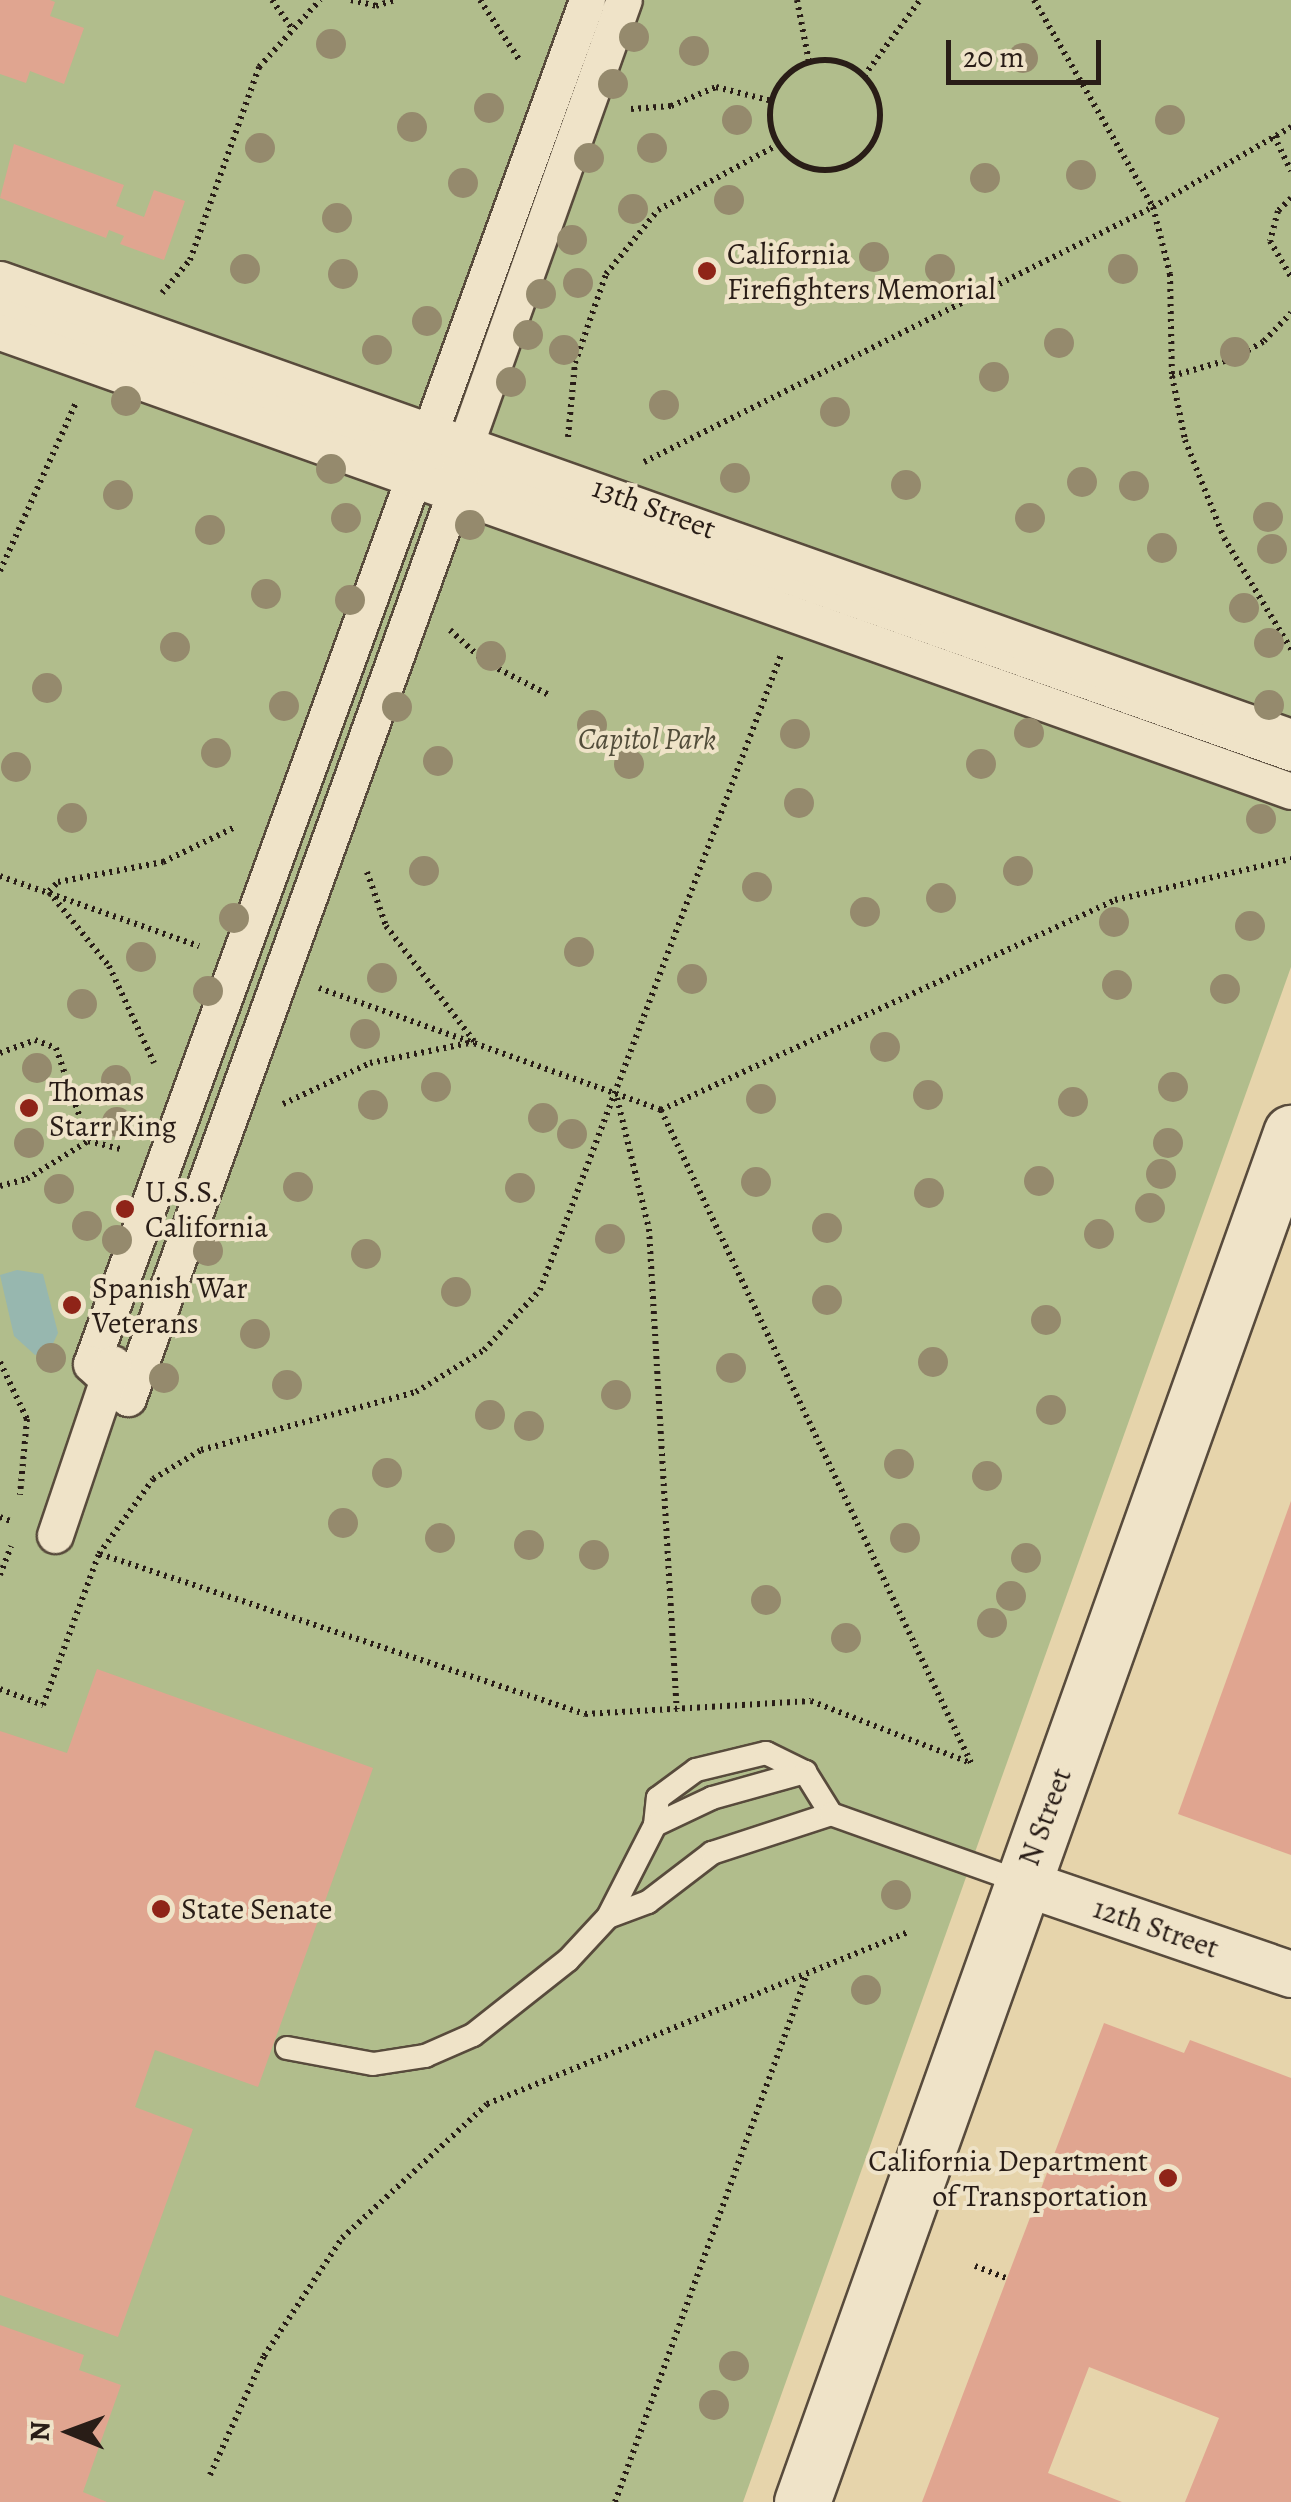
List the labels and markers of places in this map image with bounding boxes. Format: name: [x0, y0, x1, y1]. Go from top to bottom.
place label: California Firefighters Memorial: [727, 236, 996, 306]
marker: California Firefighters Memorial: [696, 260, 718, 282]
place label: Thomas Starr King: [49, 1073, 176, 1144]
marker: Thomas Starr King: [18, 1097, 40, 1119]
place label: U.S.S. California: [145, 1174, 268, 1244]
marker: U.S.S. California: [114, 1198, 136, 1220]
place label: Spanish War Veterans: [92, 1270, 248, 1340]
marker: Spanish War Veterans: [61, 1294, 83, 1316]
place label: State Senate: [181, 1891, 333, 1927]
marker: State Senate: [150, 1898, 172, 1920]
place label: California Department of Transportation: [868, 2143, 1148, 2214]
marker: California Department of Transportation: [1157, 2167, 1179, 2189]

